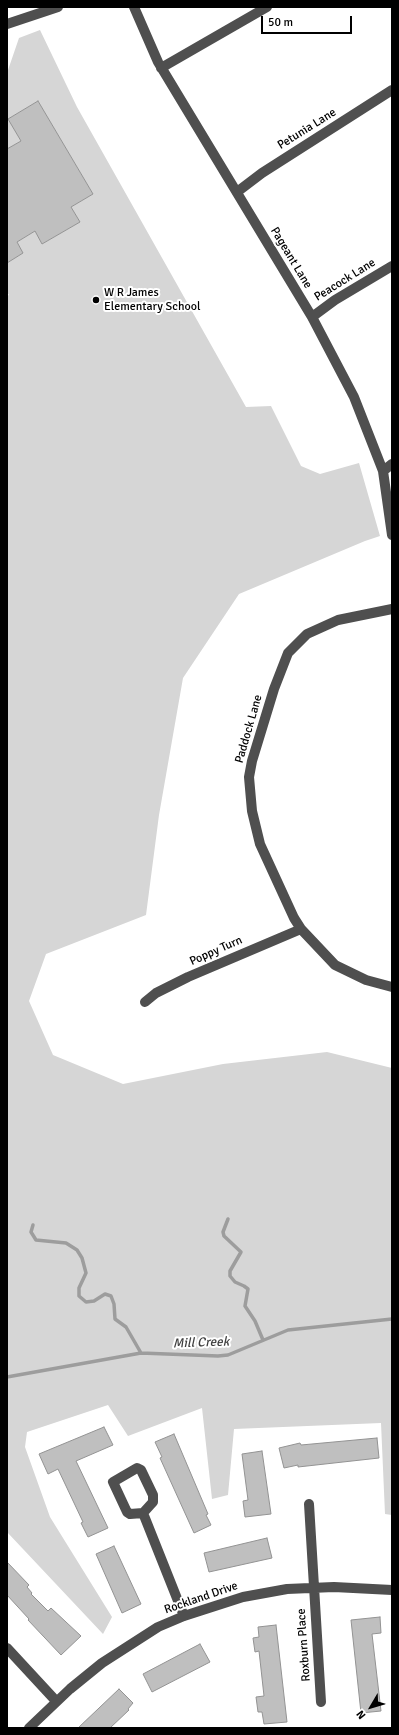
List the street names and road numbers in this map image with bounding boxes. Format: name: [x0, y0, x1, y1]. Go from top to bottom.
street label: Petunia Lane: [275, 105, 339, 153]
street label: Pageant Lane: [267, 225, 315, 291]
street label: Peacock Lane: [312, 255, 378, 305]
street label: Paddock Lane: [232, 693, 266, 765]
street label: Poppy Turn: [187, 933, 245, 969]
street label: Rockland Drive: [162, 1579, 240, 1617]
street label: Roxburn Place: [294, 1608, 314, 1682]

